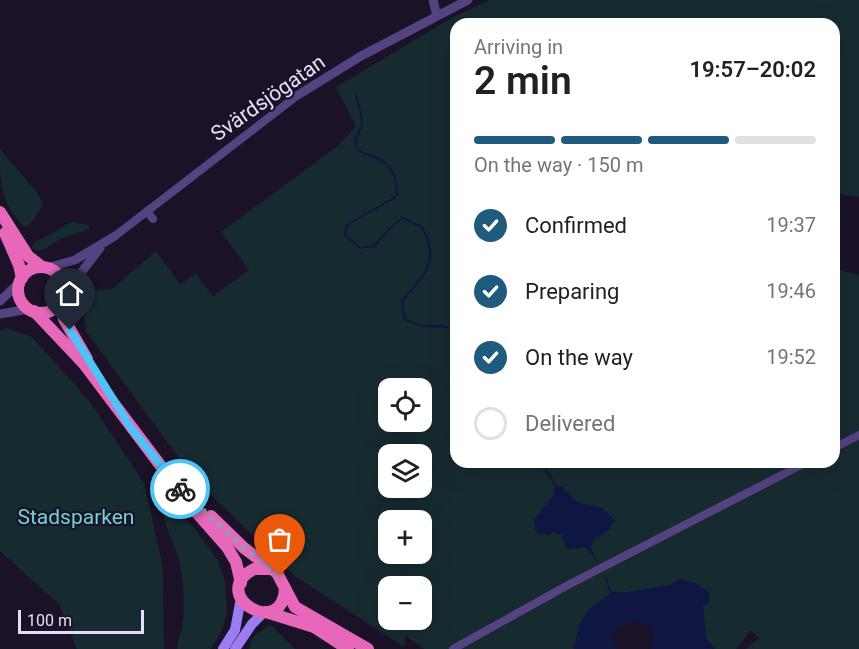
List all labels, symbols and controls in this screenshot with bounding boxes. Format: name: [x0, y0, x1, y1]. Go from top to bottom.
text: Arriving in: [474, 35, 563, 59]
street label: Svärdsjögatan: [206, 50, 330, 146]
text: 19:57–20:02: [689, 57, 816, 82]
text: 2 min: [474, 58, 572, 104]
text: On the way · 150 m: [474, 153, 643, 177]
icon: check: [474, 209, 507, 242]
text: Confirmed: [525, 213, 627, 238]
text: 19:37: [766, 213, 816, 237]
pin: [44, 268, 95, 330]
icon: check: [474, 275, 507, 308]
icon: home: [53, 277, 86, 310]
text: Preparing: [525, 279, 619, 304]
text: 19:46: [766, 279, 816, 303]
icon: check: [474, 341, 507, 374]
text: On the way: [525, 345, 633, 370]
text: 19:52: [766, 345, 816, 369]
map controls: [378, 378, 432, 630]
button: locate: [378, 378, 432, 432]
text: Delivered: [525, 411, 615, 436]
button: layers: [378, 444, 432, 498]
courier: [150, 459, 210, 519]
icon: bike: [164, 473, 197, 506]
park label: Stadsparken: [18, 505, 134, 529]
button: +: [378, 510, 432, 564]
pin: [254, 514, 305, 576]
icon: bag: [263, 523, 296, 556]
button: −: [378, 576, 432, 630]
scale bar: [18, 607, 144, 634]
text: 100 m: [27, 611, 72, 630]

